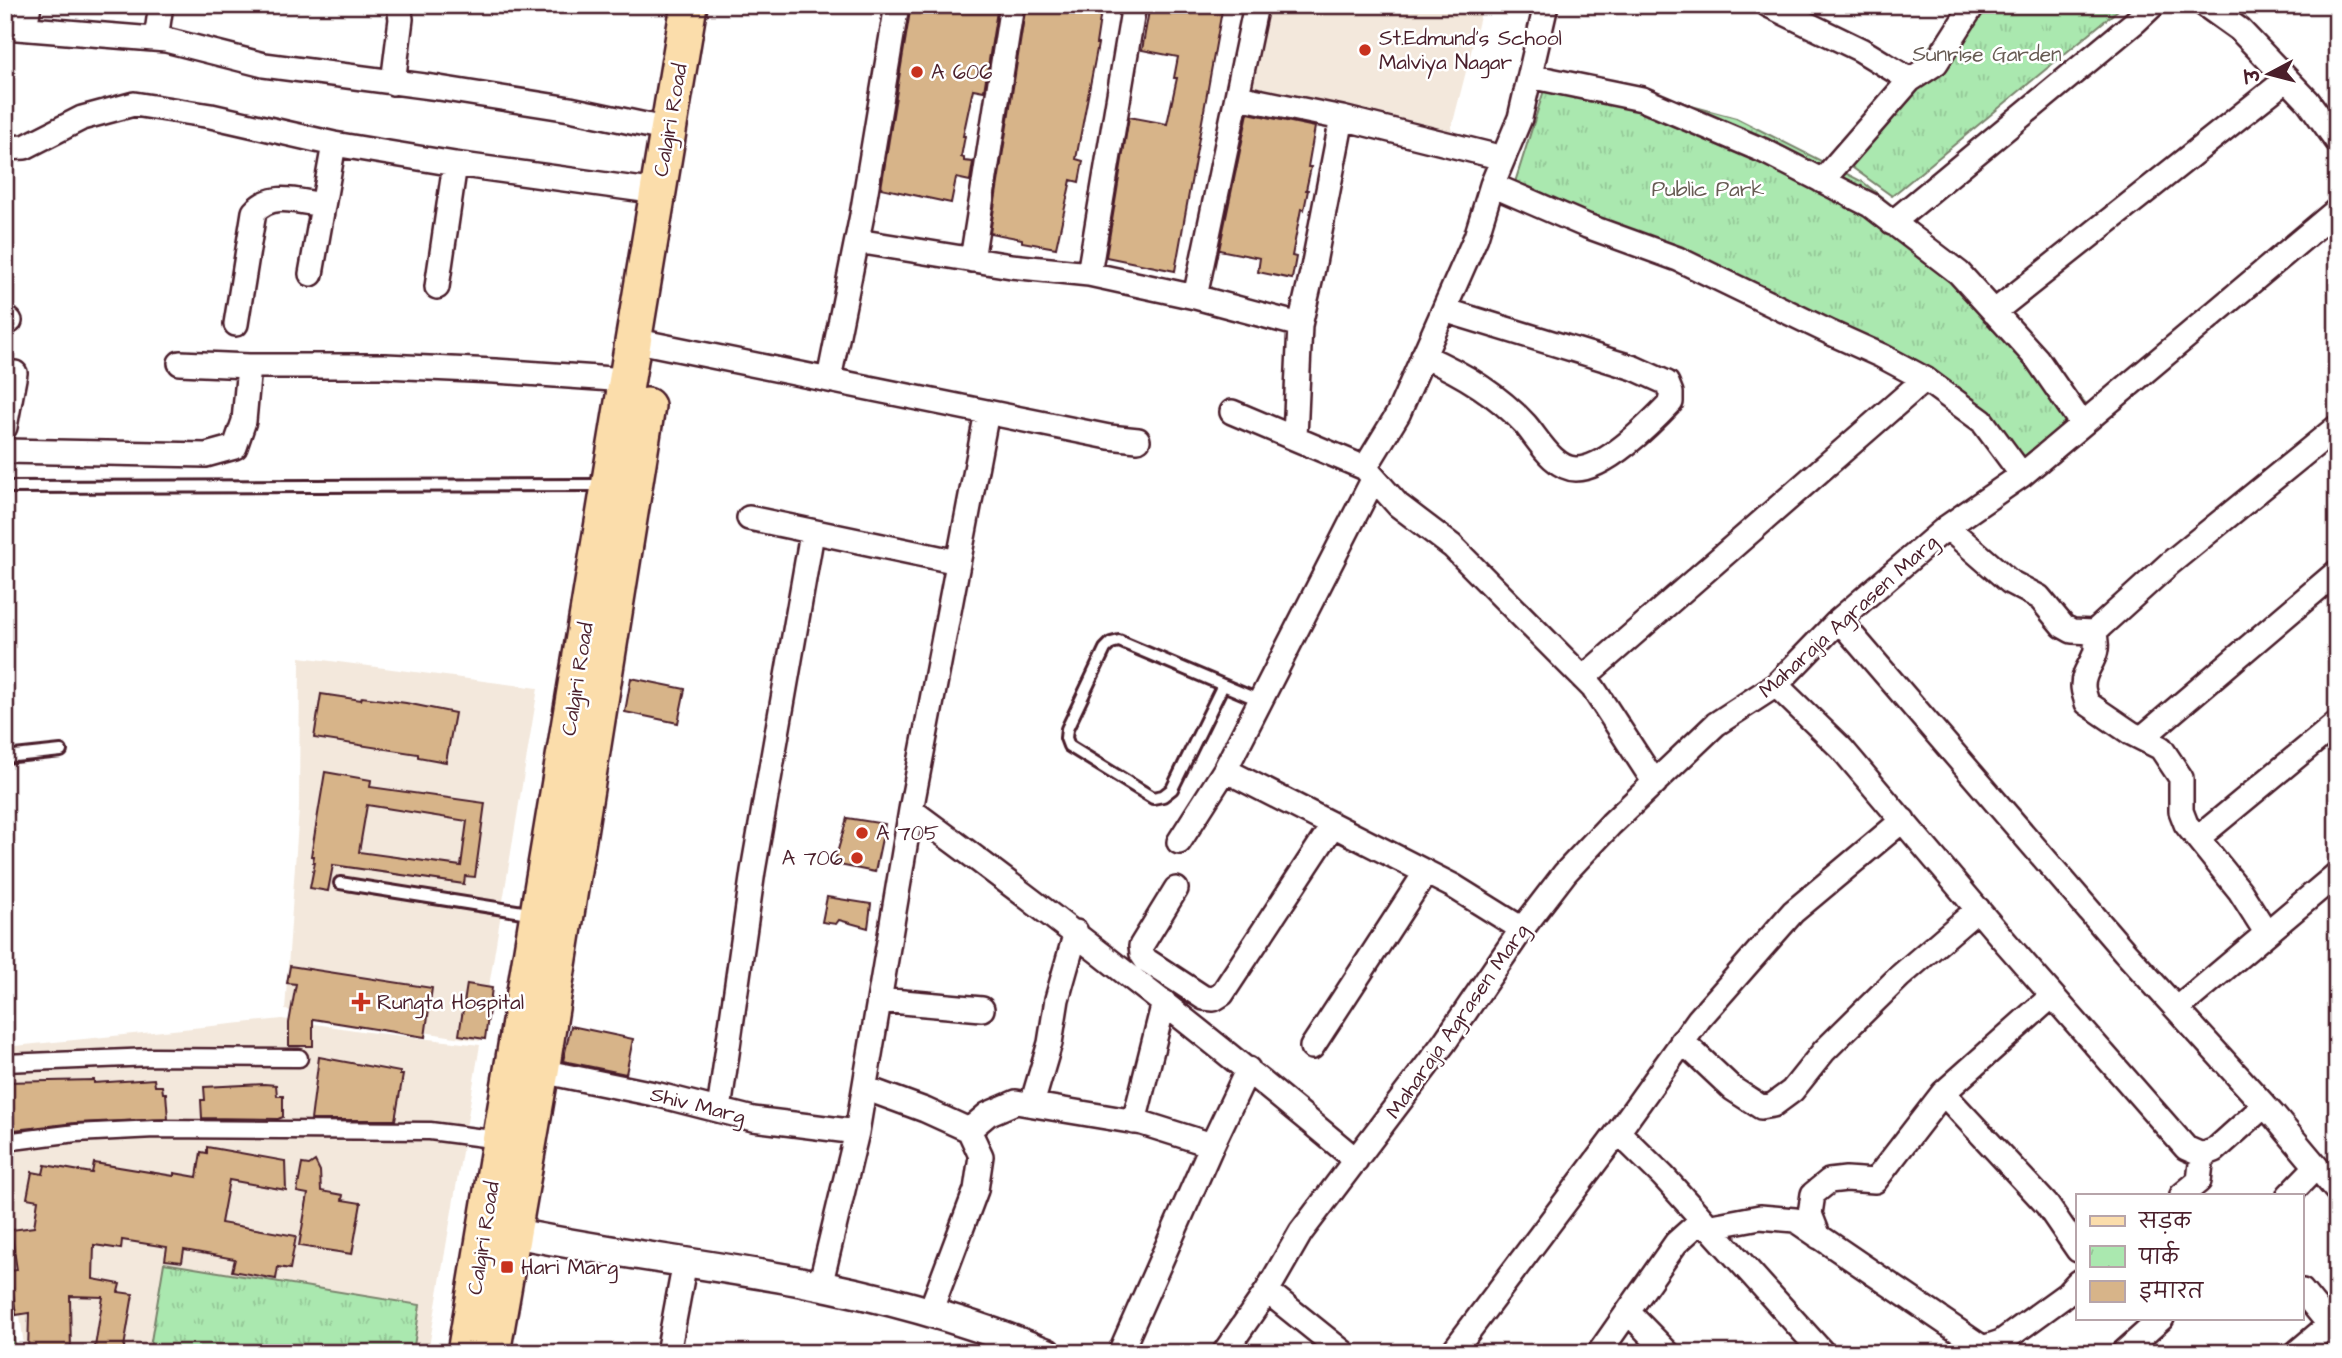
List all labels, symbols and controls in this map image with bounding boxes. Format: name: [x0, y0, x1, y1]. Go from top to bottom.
place label: St.Edmund’s School Malviya Nagar: [1379, 24, 1562, 79]
north arrow: [2234, 38, 2304, 108]
park label: Sunrise Garden: [1912, 40, 2062, 69]
marker: St.Edmund’s School Malviya Nagar: [1357, 42, 1373, 58]
place label: A 606: [931, 58, 992, 87]
street label: Calgiri Road: [646, 61, 697, 179]
marker: A 606: [909, 64, 925, 80]
text: उ: [2239, 66, 2268, 86]
park label: Public Park: [1652, 175, 1764, 204]
street label: Maharaja Agrasen Marg: [1752, 528, 1946, 706]
street label: Calgiri Road: [554, 620, 603, 738]
place label: A 705: [876, 819, 939, 848]
marker: A 705: [854, 825, 870, 841]
place label: A 706: [782, 844, 843, 873]
marker: A 706: [849, 850, 865, 866]
street label: Maharaja Agrasen Marg: [1379, 918, 1538, 1126]
place label: Rungta Hospital: [377, 988, 524, 1019]
marker: Rungta Hospital: [351, 992, 371, 1012]
street label: Shiv Marg: [647, 1080, 749, 1133]
street label: Calgiri Road: [460, 1179, 509, 1297]
legend: [2076, 1194, 2304, 1320]
text: सड़क: [2138, 1207, 2192, 1236]
text: पार्क: [2138, 1240, 2180, 1272]
place label: Hari Marg: [521, 1253, 618, 1284]
marker: Hari Marg: [499, 1259, 515, 1275]
text: इमारत: [2139, 1277, 2205, 1306]

